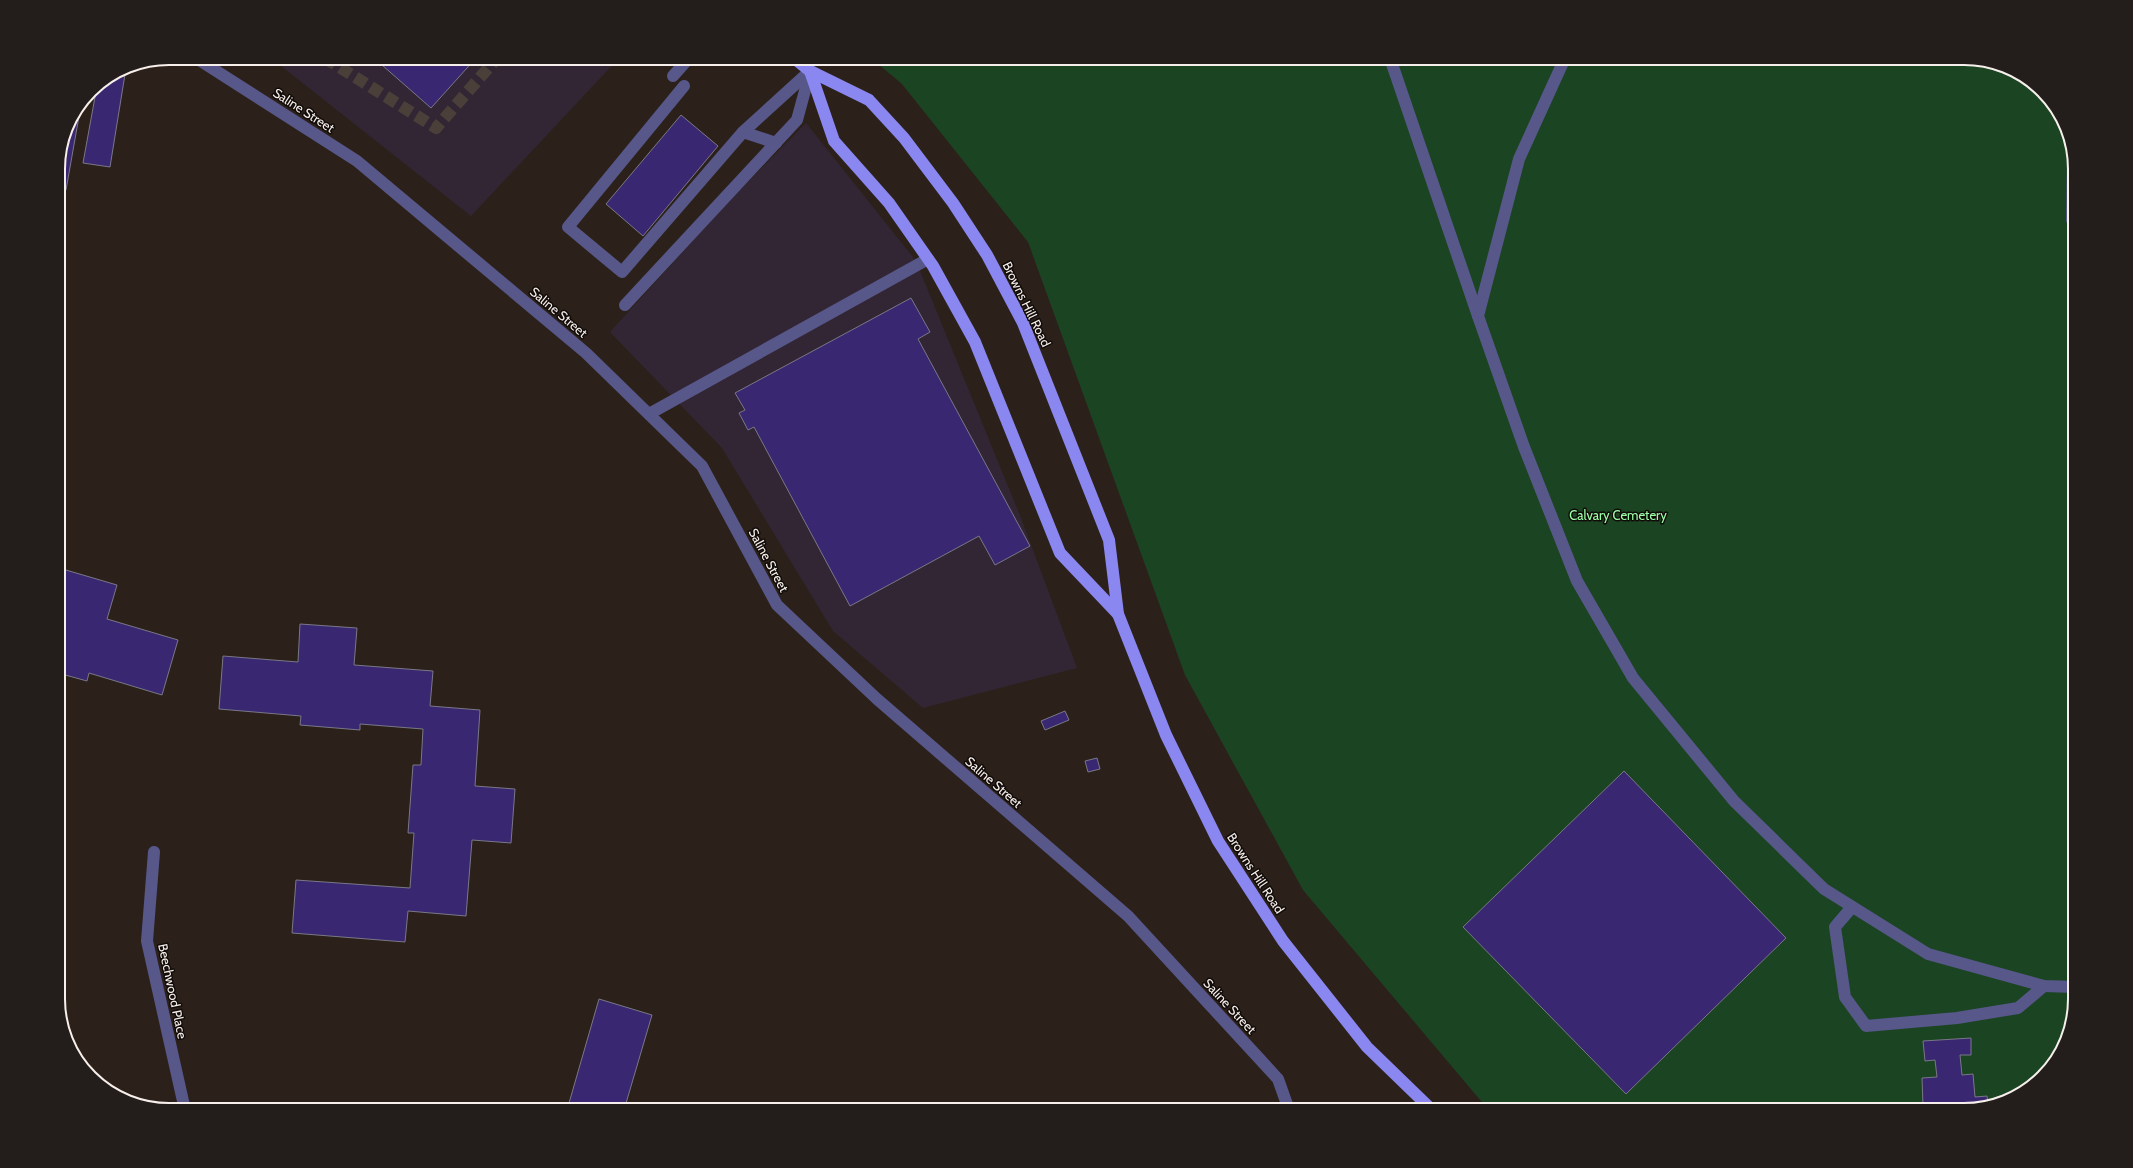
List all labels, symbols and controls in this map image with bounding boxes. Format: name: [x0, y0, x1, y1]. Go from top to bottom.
street label: Saline Street: [270, 84, 338, 136]
street label: Browns Hill Road: [999, 259, 1055, 349]
street label: Saline Street: [527, 283, 591, 341]
park label: Calvary Cemetery: [1569, 507, 1667, 523]
street label: Saline Street: [746, 525, 793, 595]
street label: Saline Street: [962, 753, 1026, 811]
street label: Browns Hill Road: [1224, 830, 1288, 916]
street label: Beechwood Place: [155, 942, 191, 1040]
street label: Saline Street: [1200, 975, 1260, 1037]

